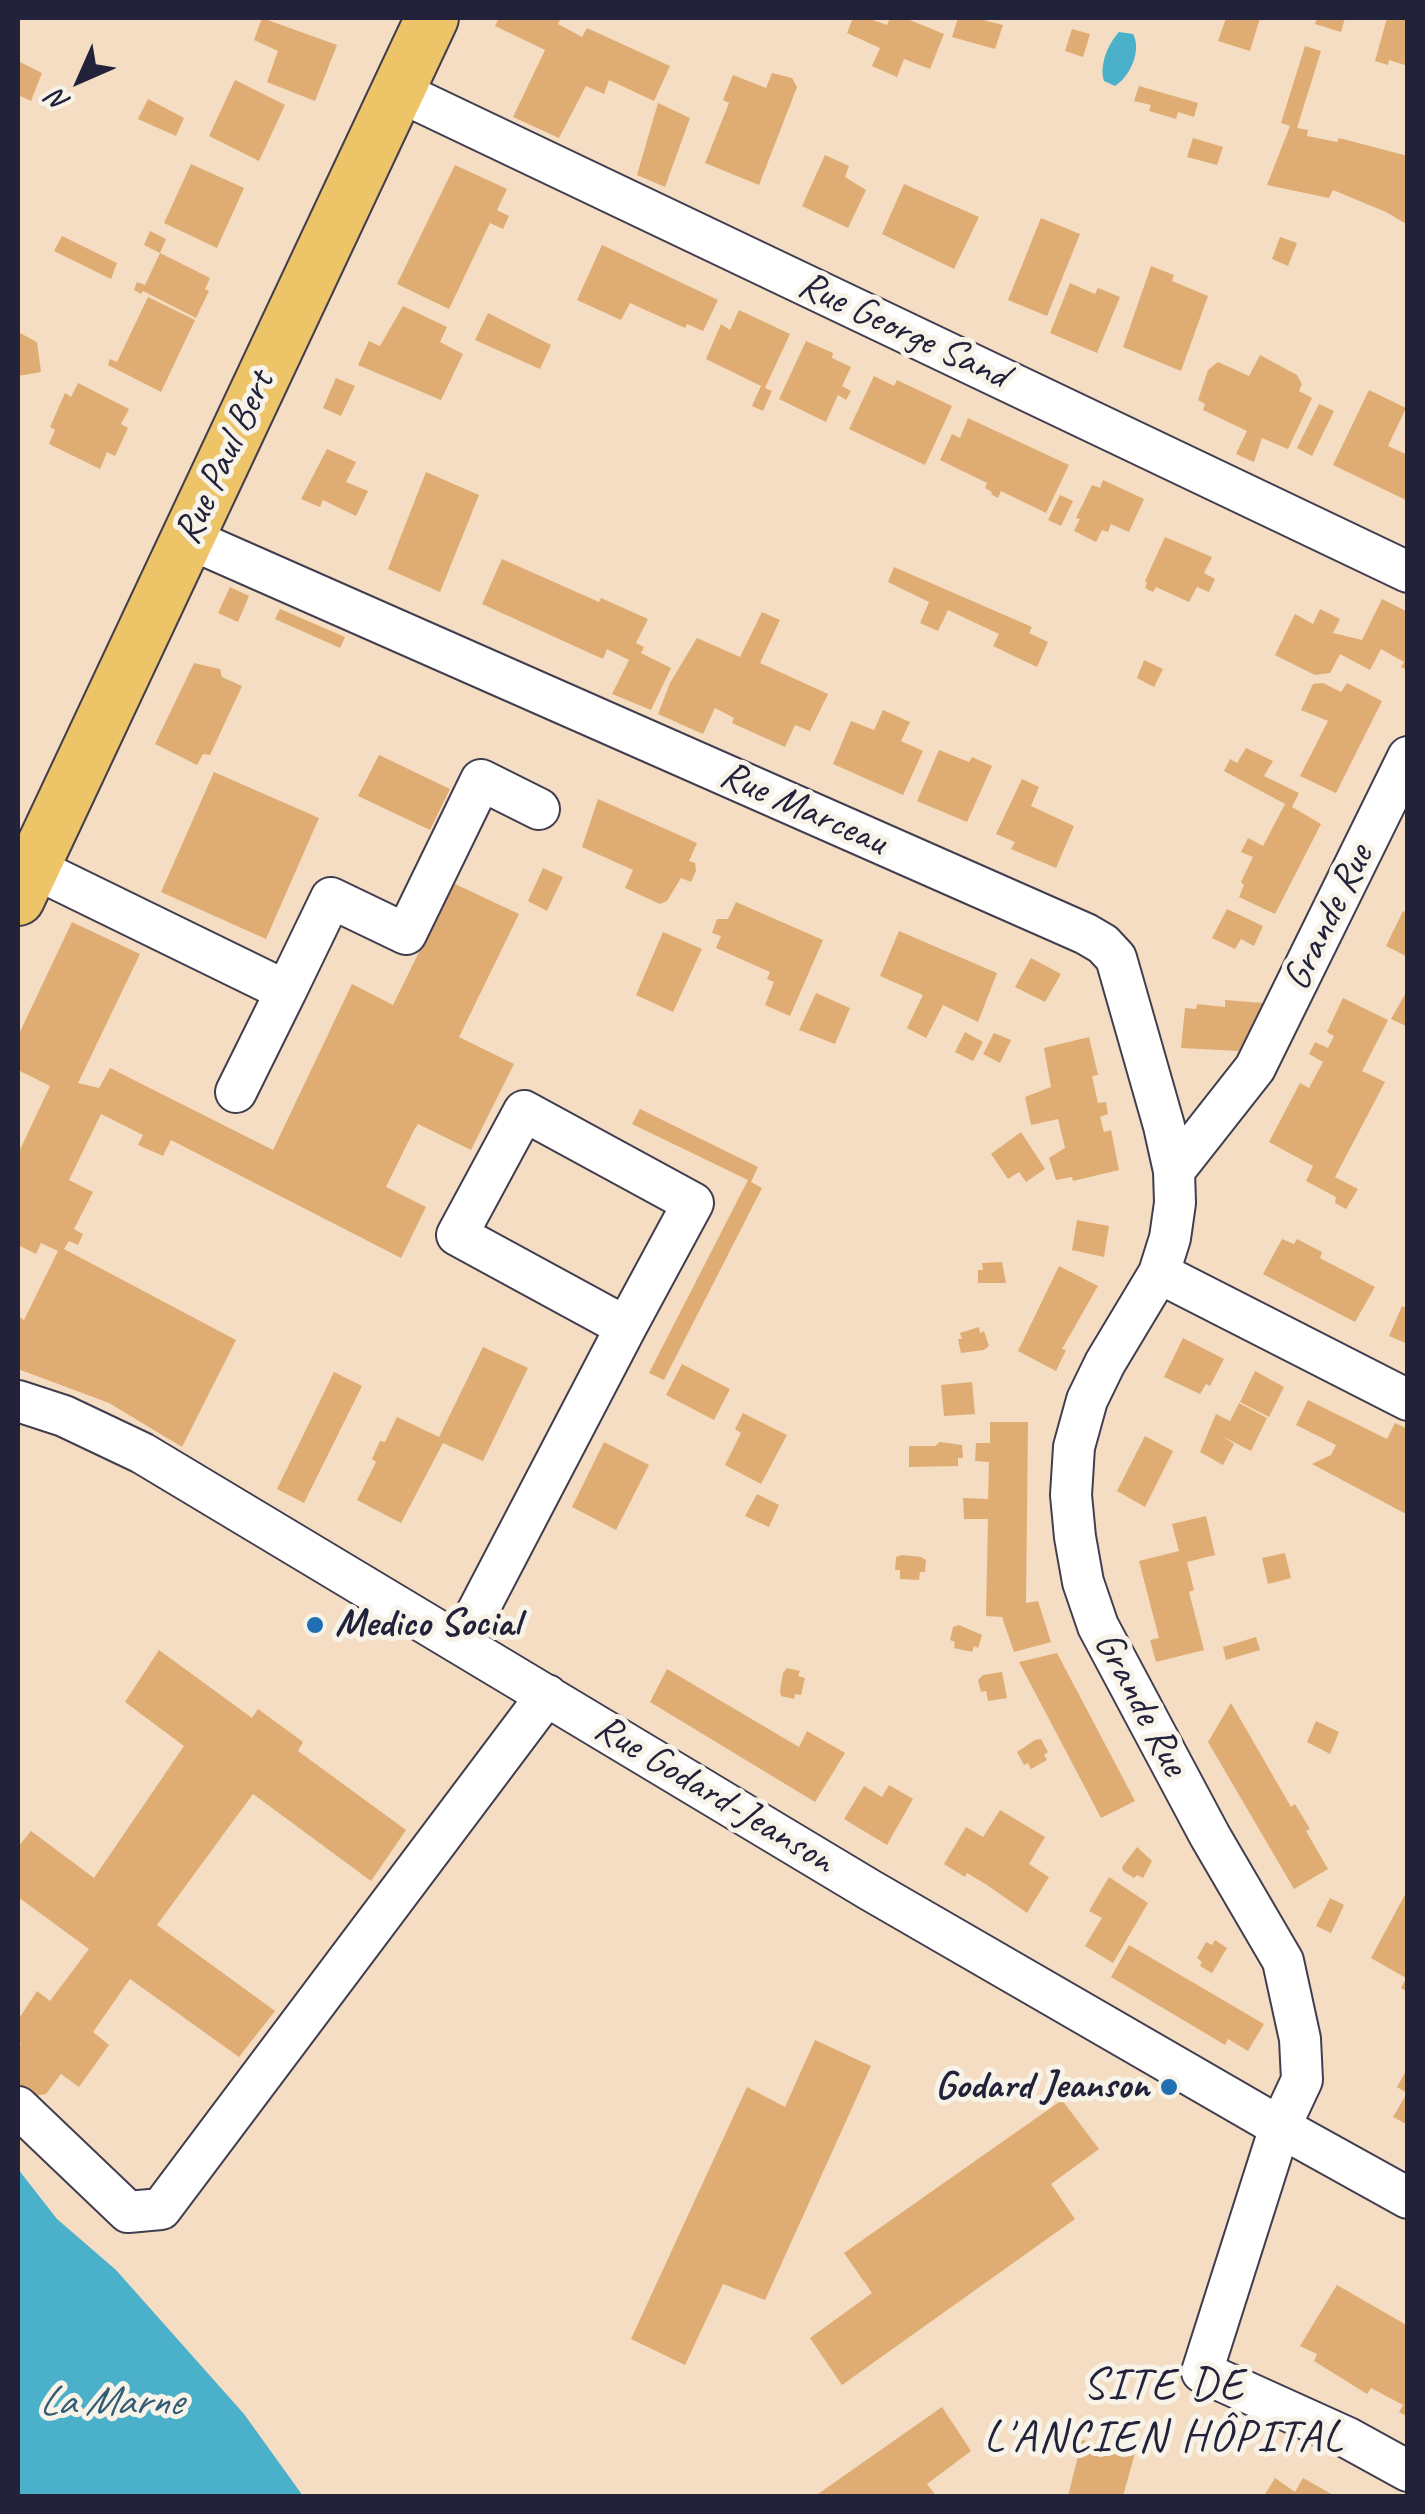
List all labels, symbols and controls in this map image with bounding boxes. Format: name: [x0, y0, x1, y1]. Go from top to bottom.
north arrow: [30, 30, 130, 130]
text: N: [40, 83, 77, 120]
street label: Rue George Sand: [790, 262, 1016, 400]
street label: Rue Paul Bert: [164, 364, 286, 552]
street label: Rue Marceau: [713, 751, 893, 867]
street label: Grande Rue: [1273, 838, 1385, 998]
place label: Medico Social: [335, 1601, 520, 1649]
marker: Medico Social: [304, 1614, 326, 1636]
street label: Grande Rue: [1082, 1624, 1198, 1784]
street label: Rue Godard-Jeanson: [586, 1705, 842, 1885]
place label: Godard Jeanson: [935, 2063, 1149, 2111]
marker: Godard Jeanson: [1158, 2076, 1180, 2098]
district label: SITE DE L'ANCIEN HÔPITAL: [985, 2359, 1343, 2465]
water label: La Marne: [39, 2378, 181, 2428]

